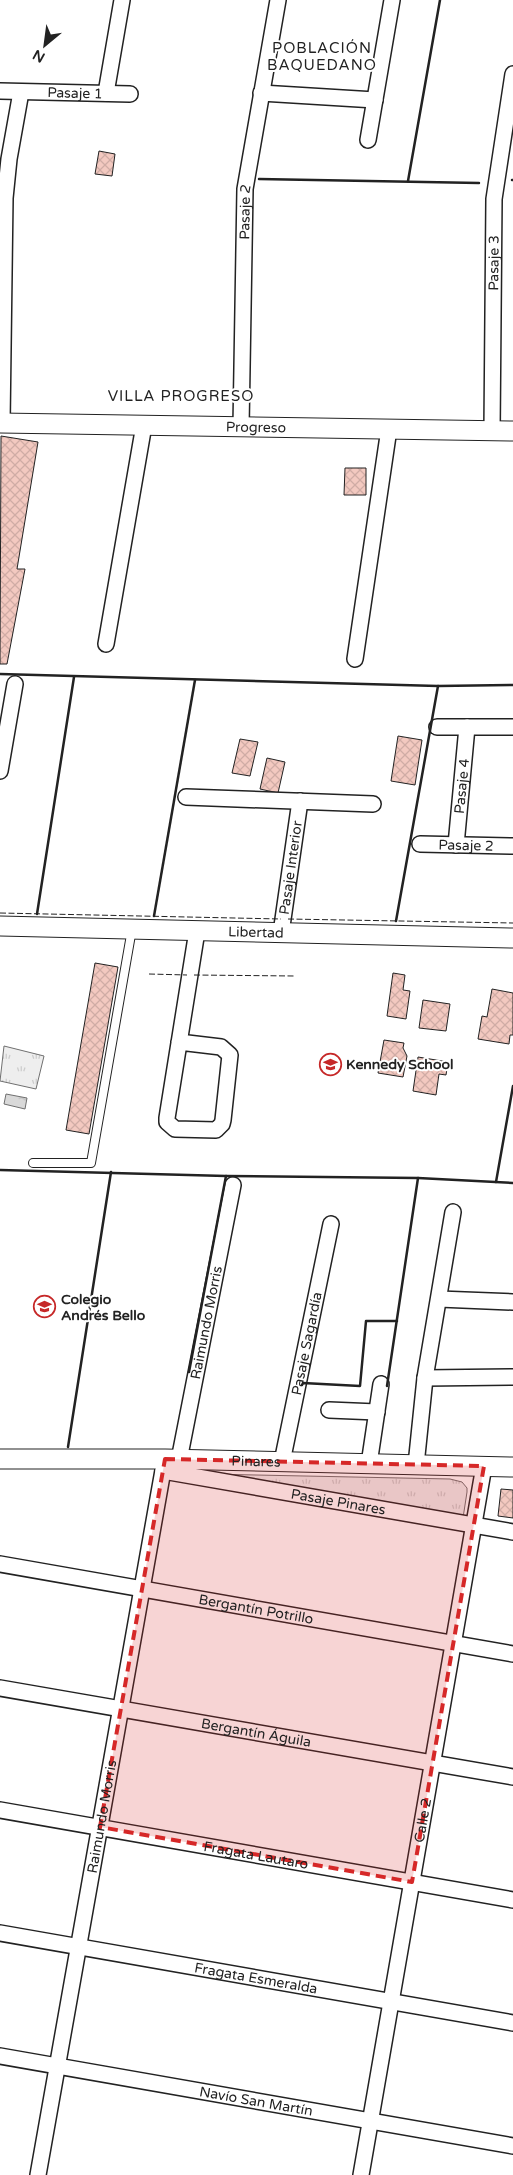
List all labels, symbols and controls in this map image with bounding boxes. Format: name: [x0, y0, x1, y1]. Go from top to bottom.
north arrow: [20, 20, 70, 70]
district label: POBLACIÓN BAQUEDANO: [267, 39, 377, 74]
text: N: [30, 46, 48, 66]
street label: Pasaje 1: [47, 84, 103, 102]
street label: Pasaje 2: [236, 183, 255, 240]
street label: Pasaje 3: [485, 235, 503, 291]
district label: VILLA PROGRESO: [108, 387, 254, 405]
street label: Progreso: [226, 419, 286, 436]
street label: Pasaje 4: [451, 758, 473, 815]
street label: Pasaje Interior: [276, 819, 306, 916]
street label: Pasaje 2: [438, 836, 494, 855]
street label: Libertad: [228, 923, 284, 942]
school or university icon: Kennedy School: [318, 1052, 342, 1076]
place label: Kennedy School: [346, 1056, 453, 1073]
street label: Raimundo Morris: [187, 1264, 226, 1381]
street label: Pasaje Sagardía: [288, 1290, 326, 1397]
place label: Colegio Andrés Bello: [61, 1291, 146, 1324]
school or university icon: Colegio Andrés Bello: [33, 1295, 57, 1319]
street label: Pinares: [231, 1453, 281, 1471]
street label: Pasaje Pinares: [290, 1485, 387, 1519]
street label: Bergantín Potrillo: [197, 1591, 315, 1628]
street label: Bergantín Águila: [200, 1715, 312, 1751]
street label: Raimundo Morris: [84, 1758, 121, 1875]
street label: Calle 2: [411, 1797, 435, 1844]
street label: Fragata Lautaro: [202, 1838, 310, 1873]
street label: Fragata Esmeralda: [193, 1959, 319, 1998]
street label: Navío San Martín: [198, 2083, 314, 2120]

